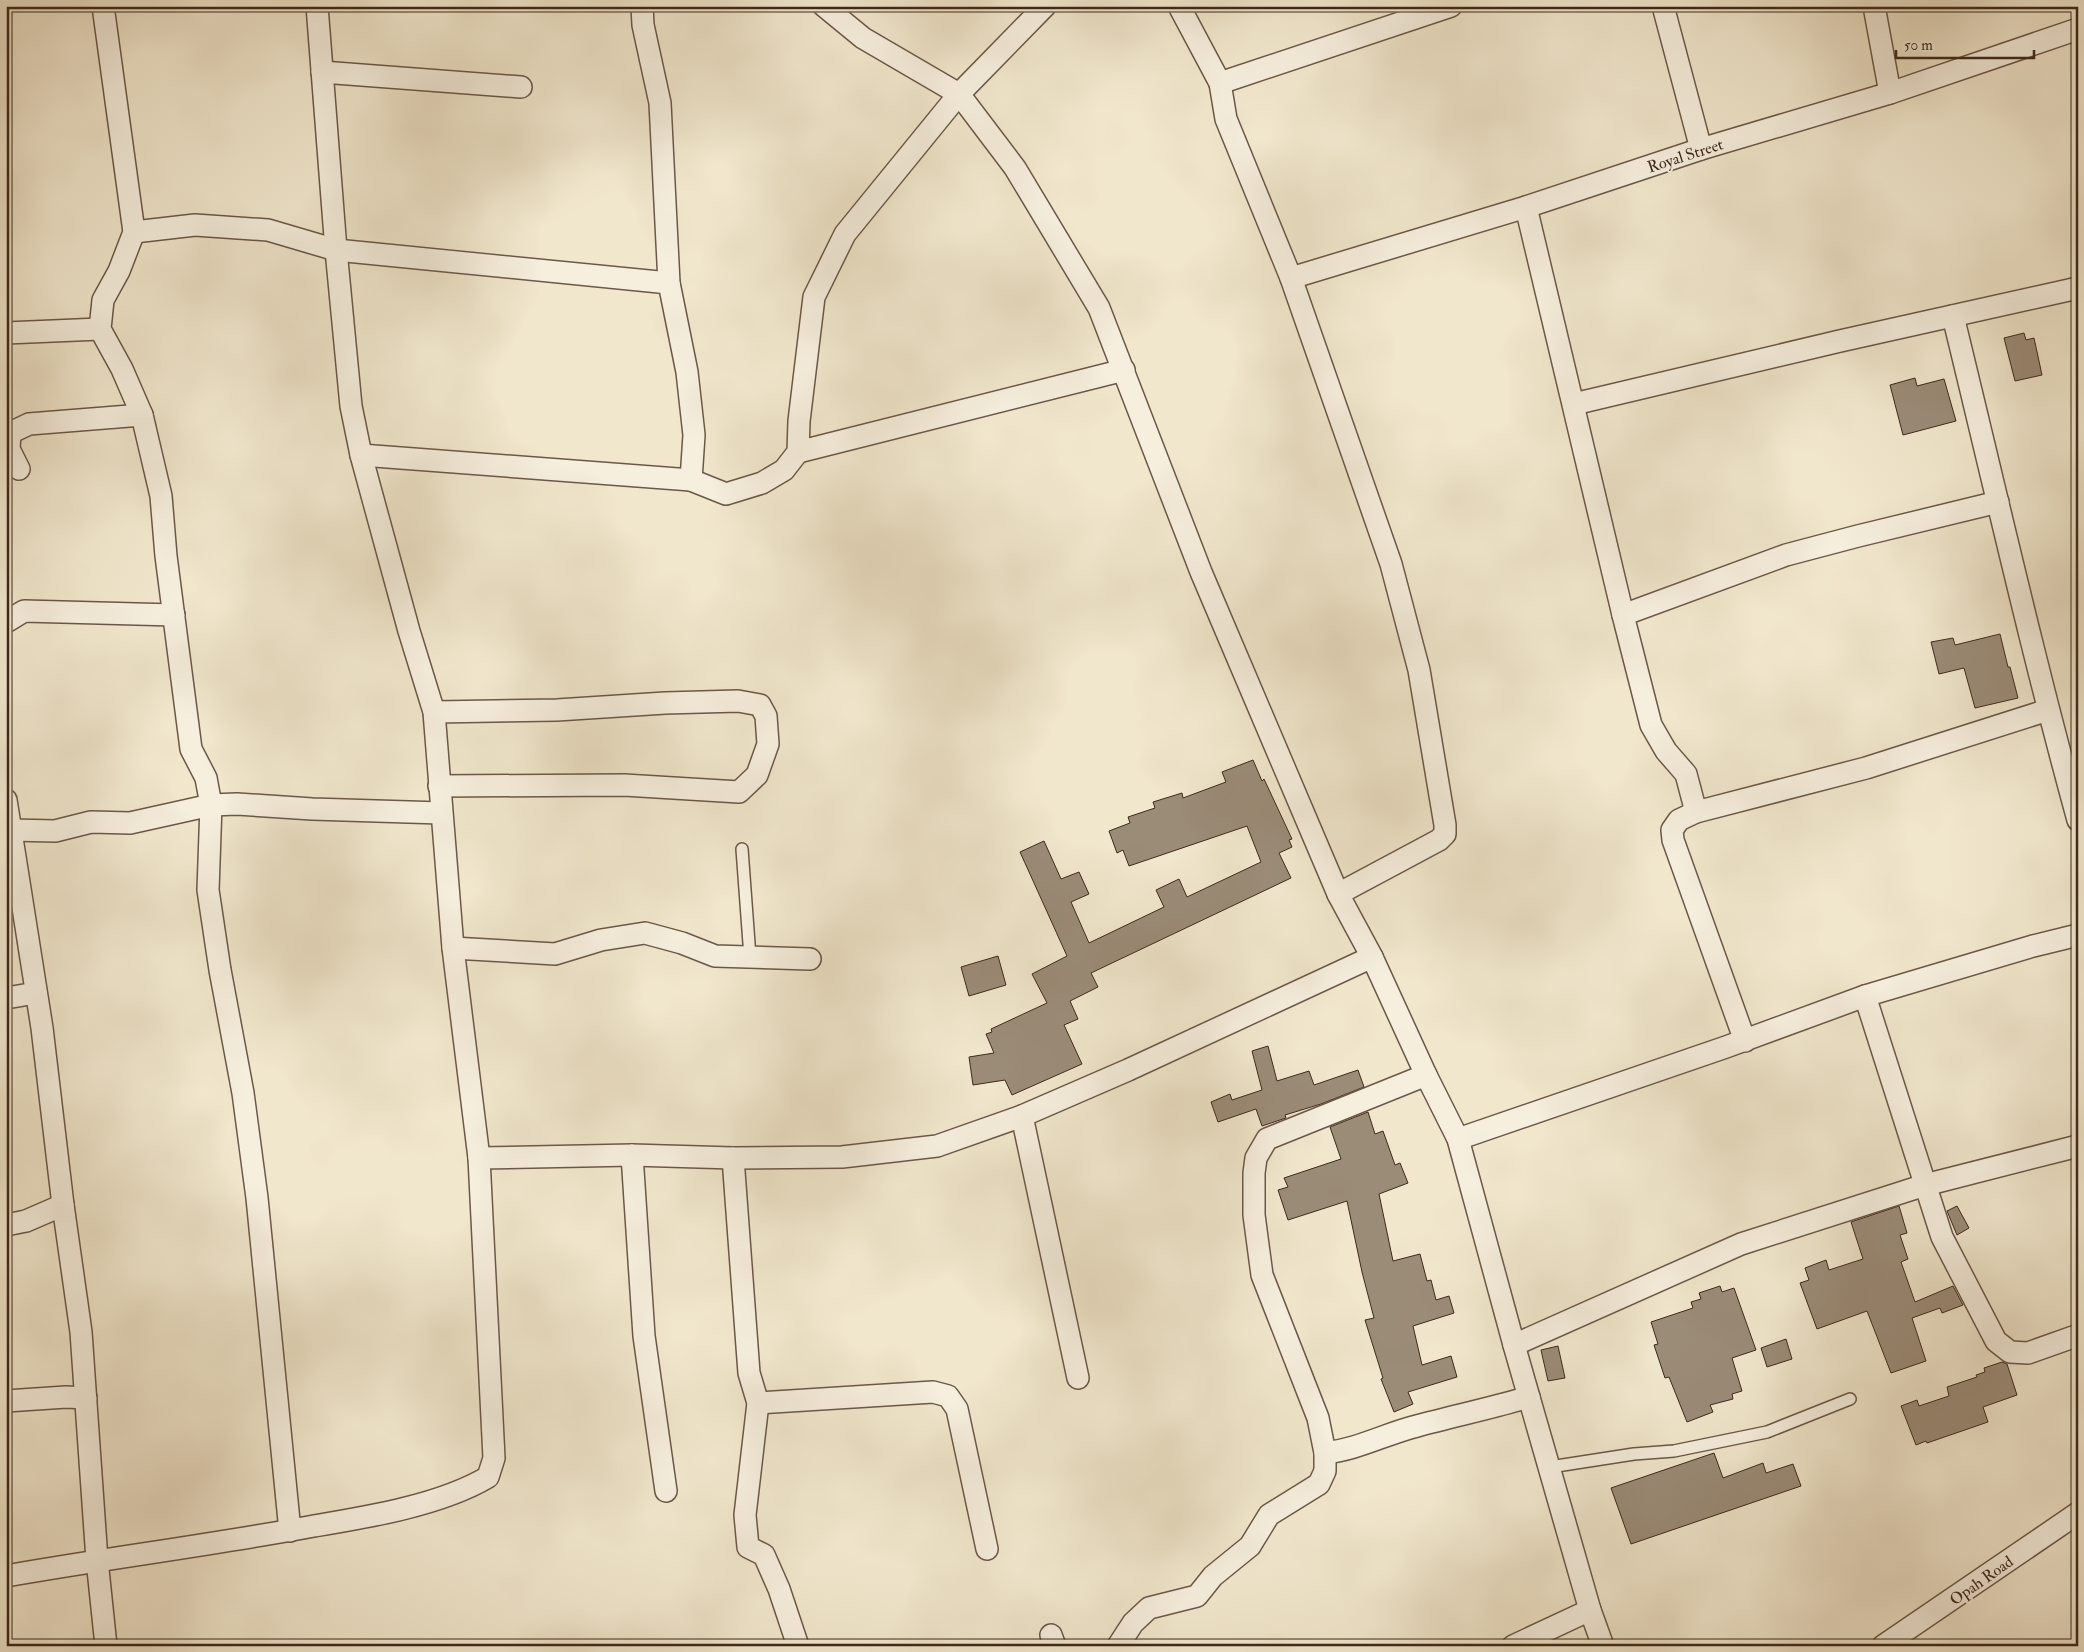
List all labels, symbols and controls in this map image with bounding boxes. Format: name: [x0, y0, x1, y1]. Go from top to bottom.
scale bar: [1896, 28, 2034, 60]
text: 50 m: [1904, 36, 1933, 55]
street label: Royal Street: [1645, 134, 1726, 178]
street label: Opah Road: [1946, 1552, 2018, 1611]

